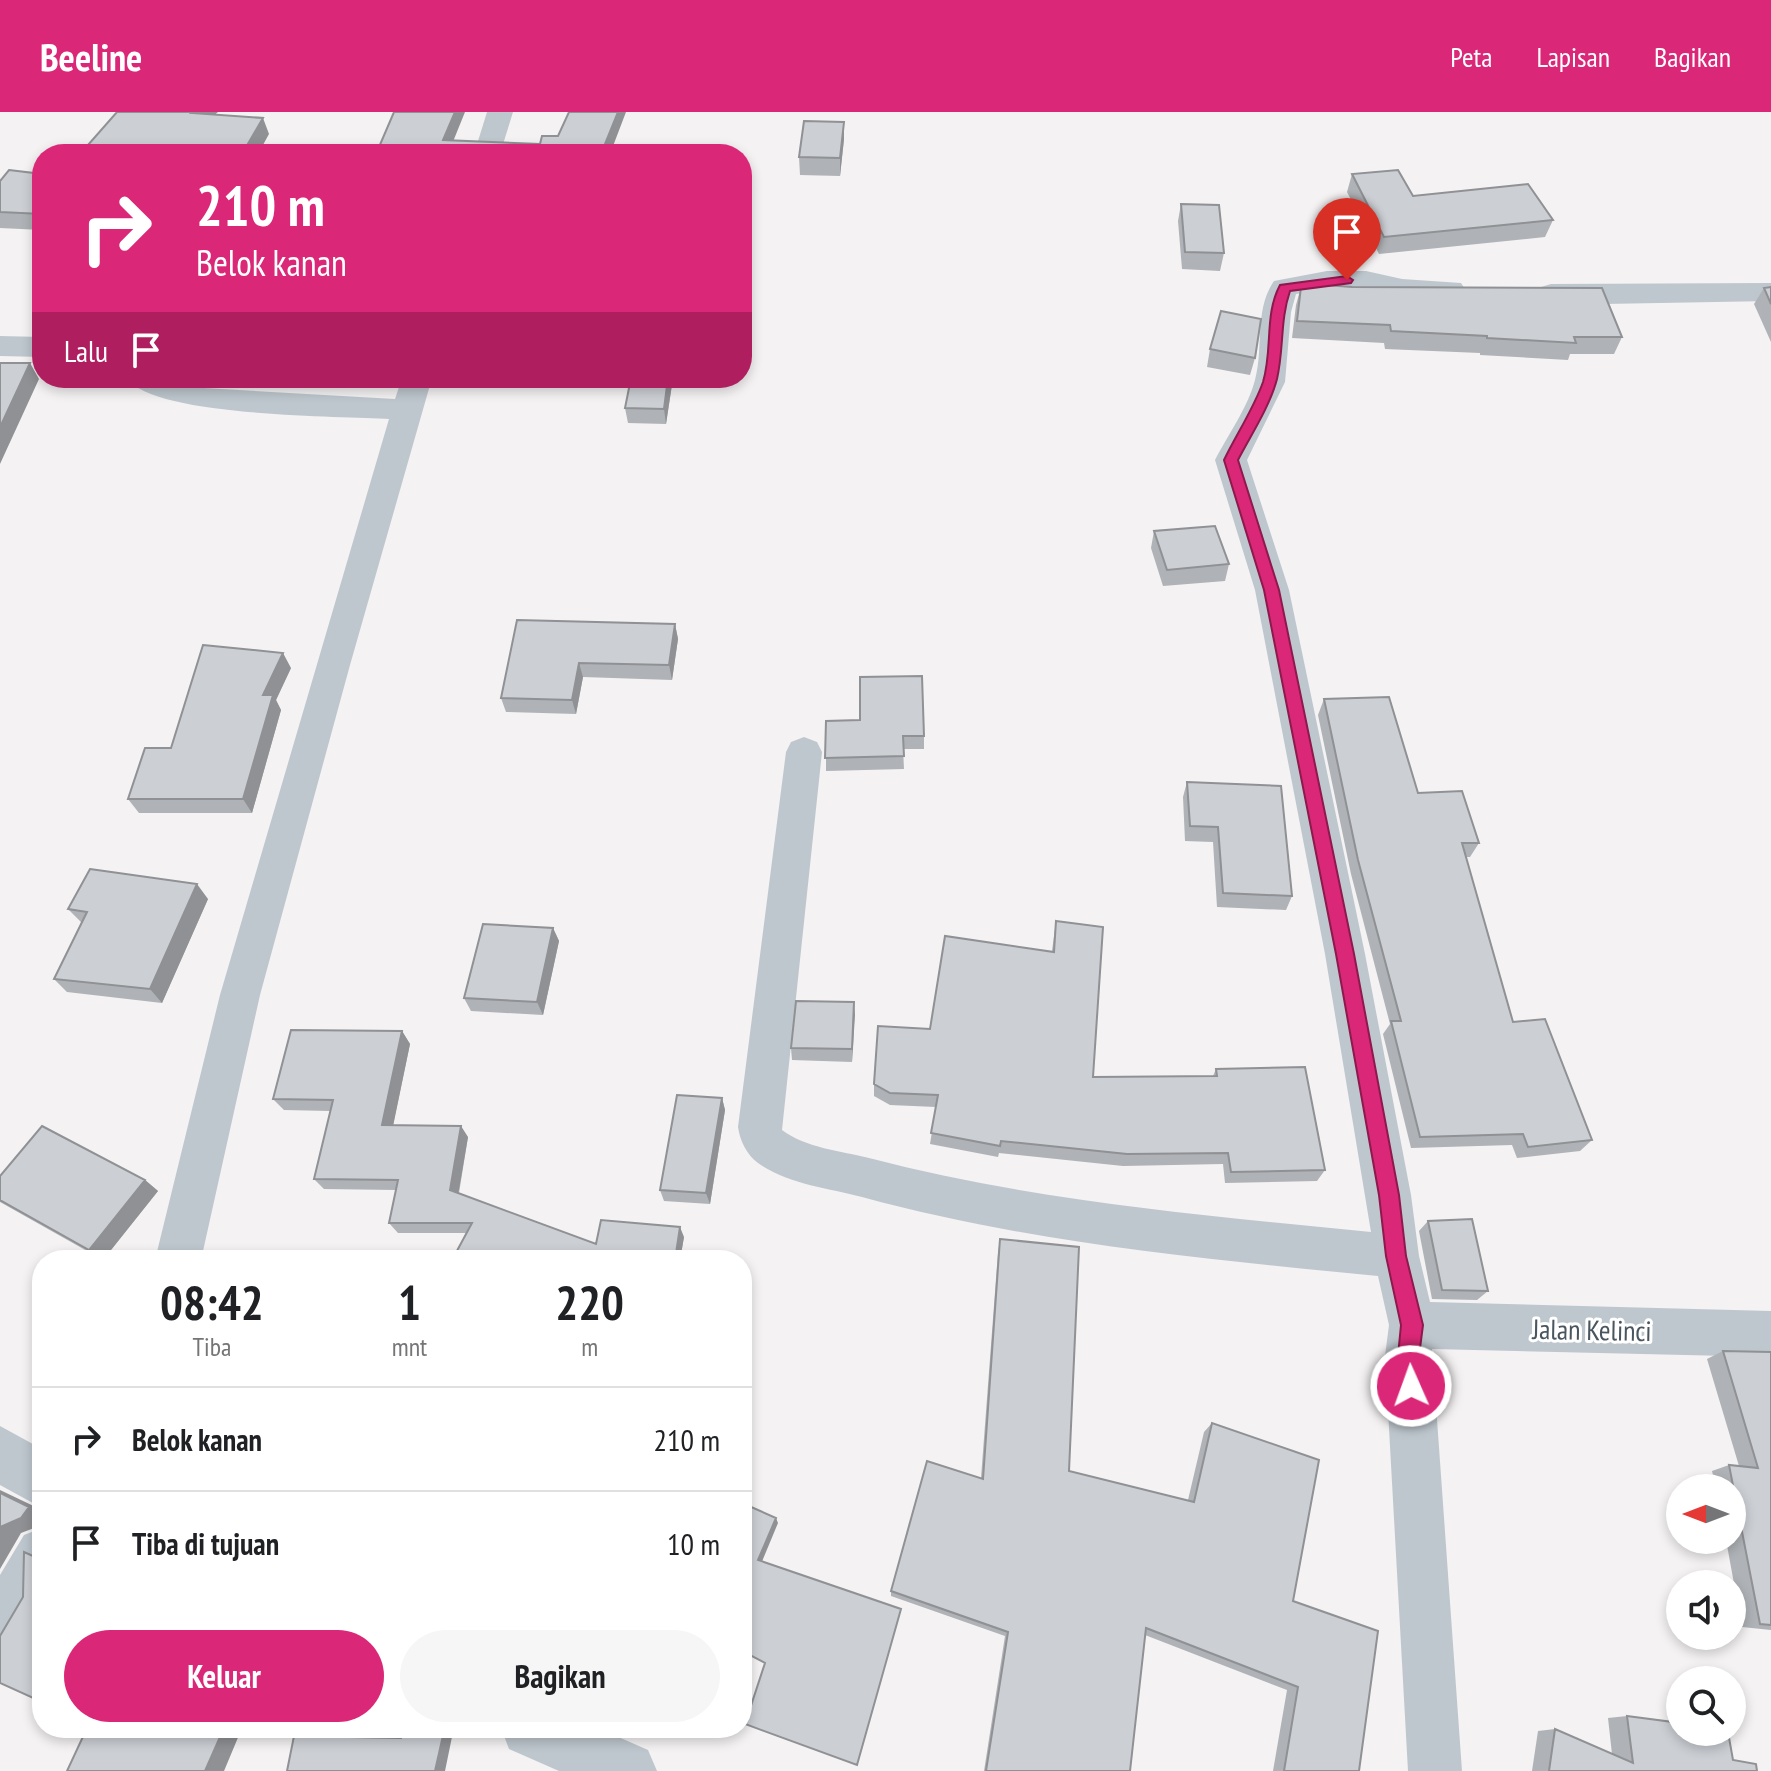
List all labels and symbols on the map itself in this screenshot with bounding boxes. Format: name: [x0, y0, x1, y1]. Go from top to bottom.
pin: [1313, 198, 1381, 280]
street label: Jalan Kelinci: [1531, 1310, 1652, 1349]
position arrow: [1369, 1344, 1453, 1428]
north arrow: [1666, 1474, 1746, 1554]

